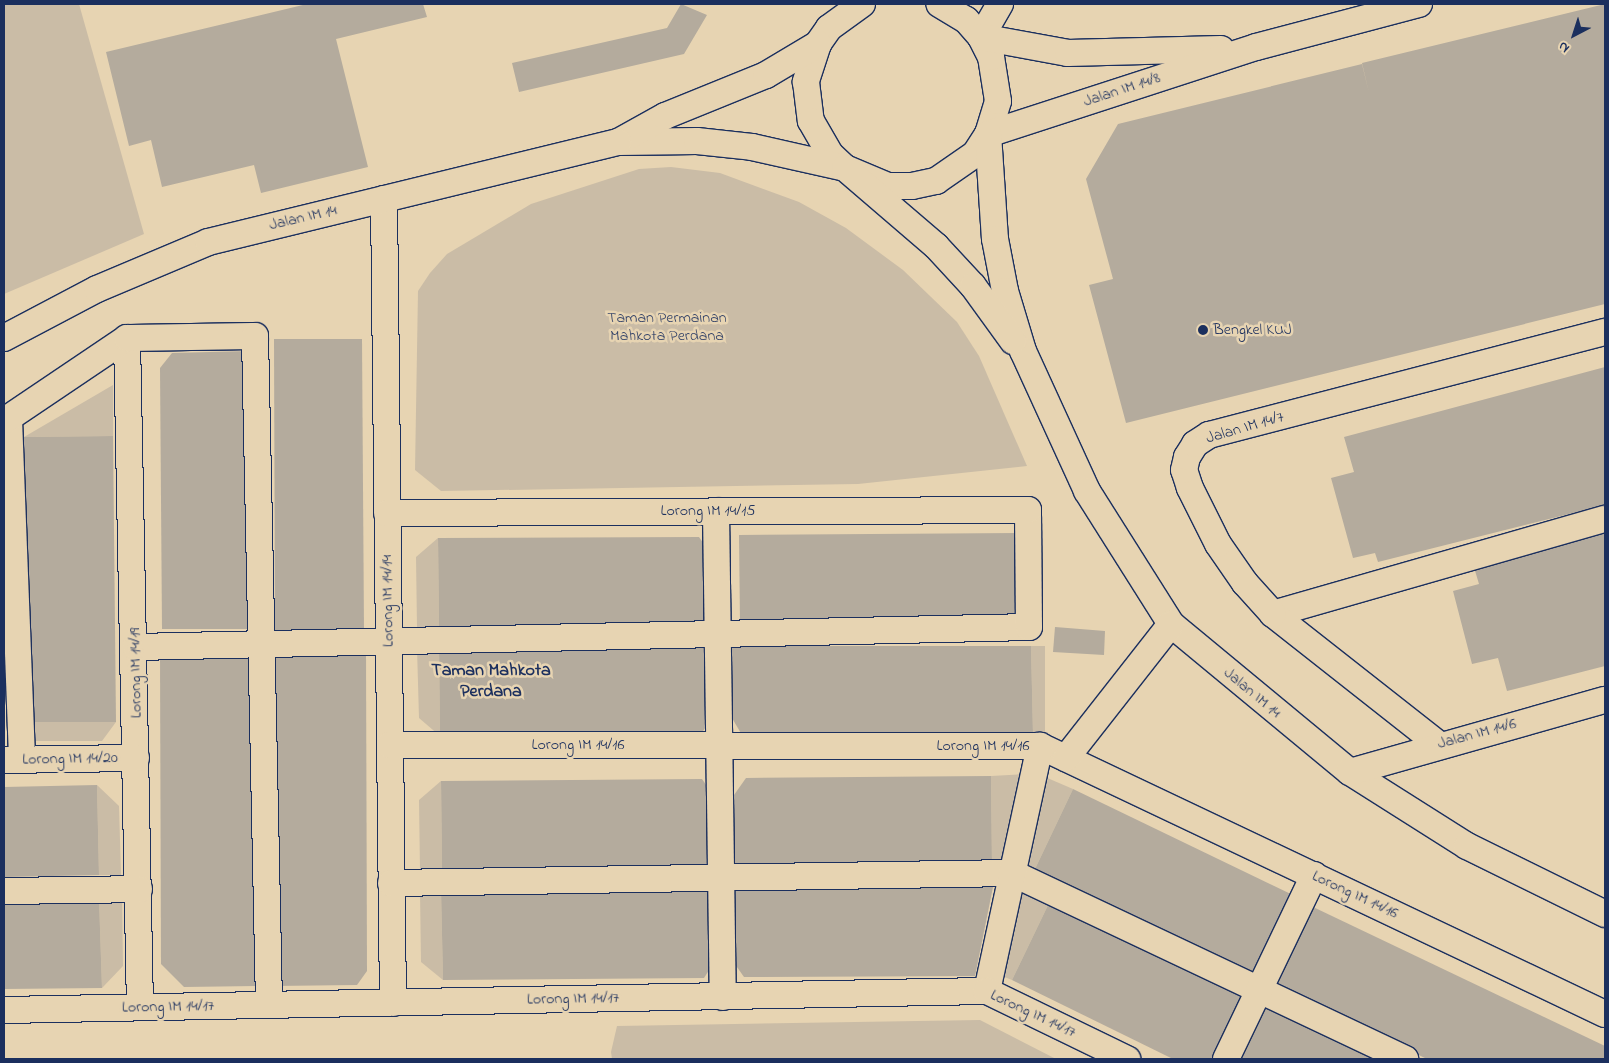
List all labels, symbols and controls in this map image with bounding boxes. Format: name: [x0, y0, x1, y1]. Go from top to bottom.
north arrow: [1549, 10, 1599, 60]
text: N: [1554, 36, 1574, 58]
street label: Jalan IM 14/8: [1081, 69, 1163, 111]
street label: Jalan IM 14: [267, 201, 339, 235]
park label: Taman Permainan Mahkota Perdana: [607, 308, 727, 346]
place label: Bengkel KUJ: [1213, 320, 1292, 340]
marker: Bengkel KUJ: [1197, 324, 1209, 336]
street label: Jalan IM 14/7: [1204, 408, 1286, 448]
street label: Lorong IM 14/15: [661, 501, 755, 521]
street label: Lorong IM 14/14: [378, 555, 398, 647]
street label: Lorong IM 14/19: [126, 628, 146, 718]
district label: Taman Mahkota Perdana: [431, 661, 551, 704]
street label: Jalan IM 14: [1219, 664, 1285, 722]
street label: Jalan IM 14/6: [1435, 714, 1519, 754]
street label: Lorong IM 14/16: [532, 735, 624, 755]
street label: Lorong IM 14/16: [937, 736, 1029, 756]
street label: Lorong IM 14/20: [22, 749, 118, 769]
street label: Lorong IM 14/16: [1309, 867, 1401, 923]
street label: Lorong IM 14/17: [987, 986, 1079, 1042]
street label: Lorong IM 14/17: [527, 989, 619, 1009]
street label: Lorong IM 14/17: [122, 997, 214, 1017]

